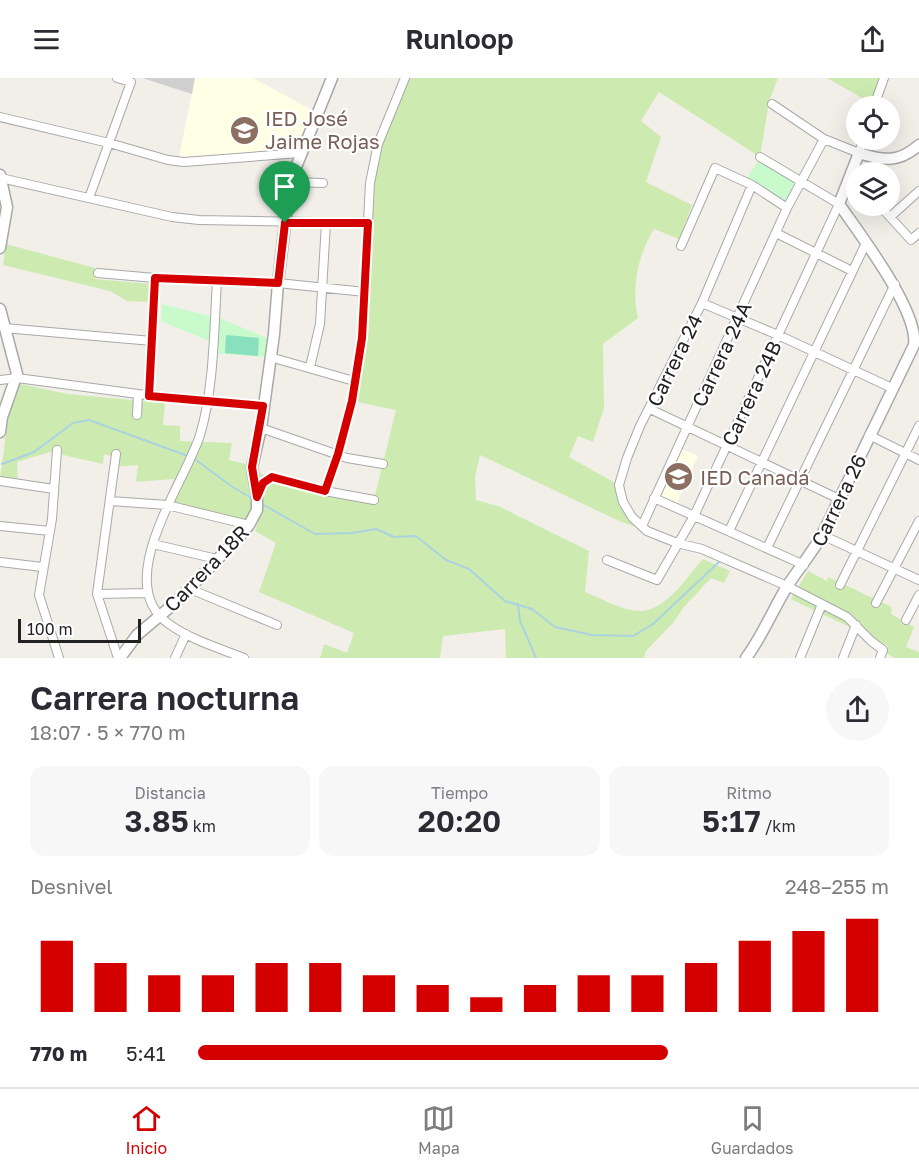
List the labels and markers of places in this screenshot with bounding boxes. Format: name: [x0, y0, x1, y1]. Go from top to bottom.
place label: IED José Jaime Rojas: [265, 106, 380, 153]
school or university icon: IED José Jaime Rojas: [228, 114, 260, 146]
pin: [259, 161, 310, 223]
school or university icon: IED Canadá: [663, 461, 695, 493]
place label: IED Canadá: [700, 465, 810, 489]

